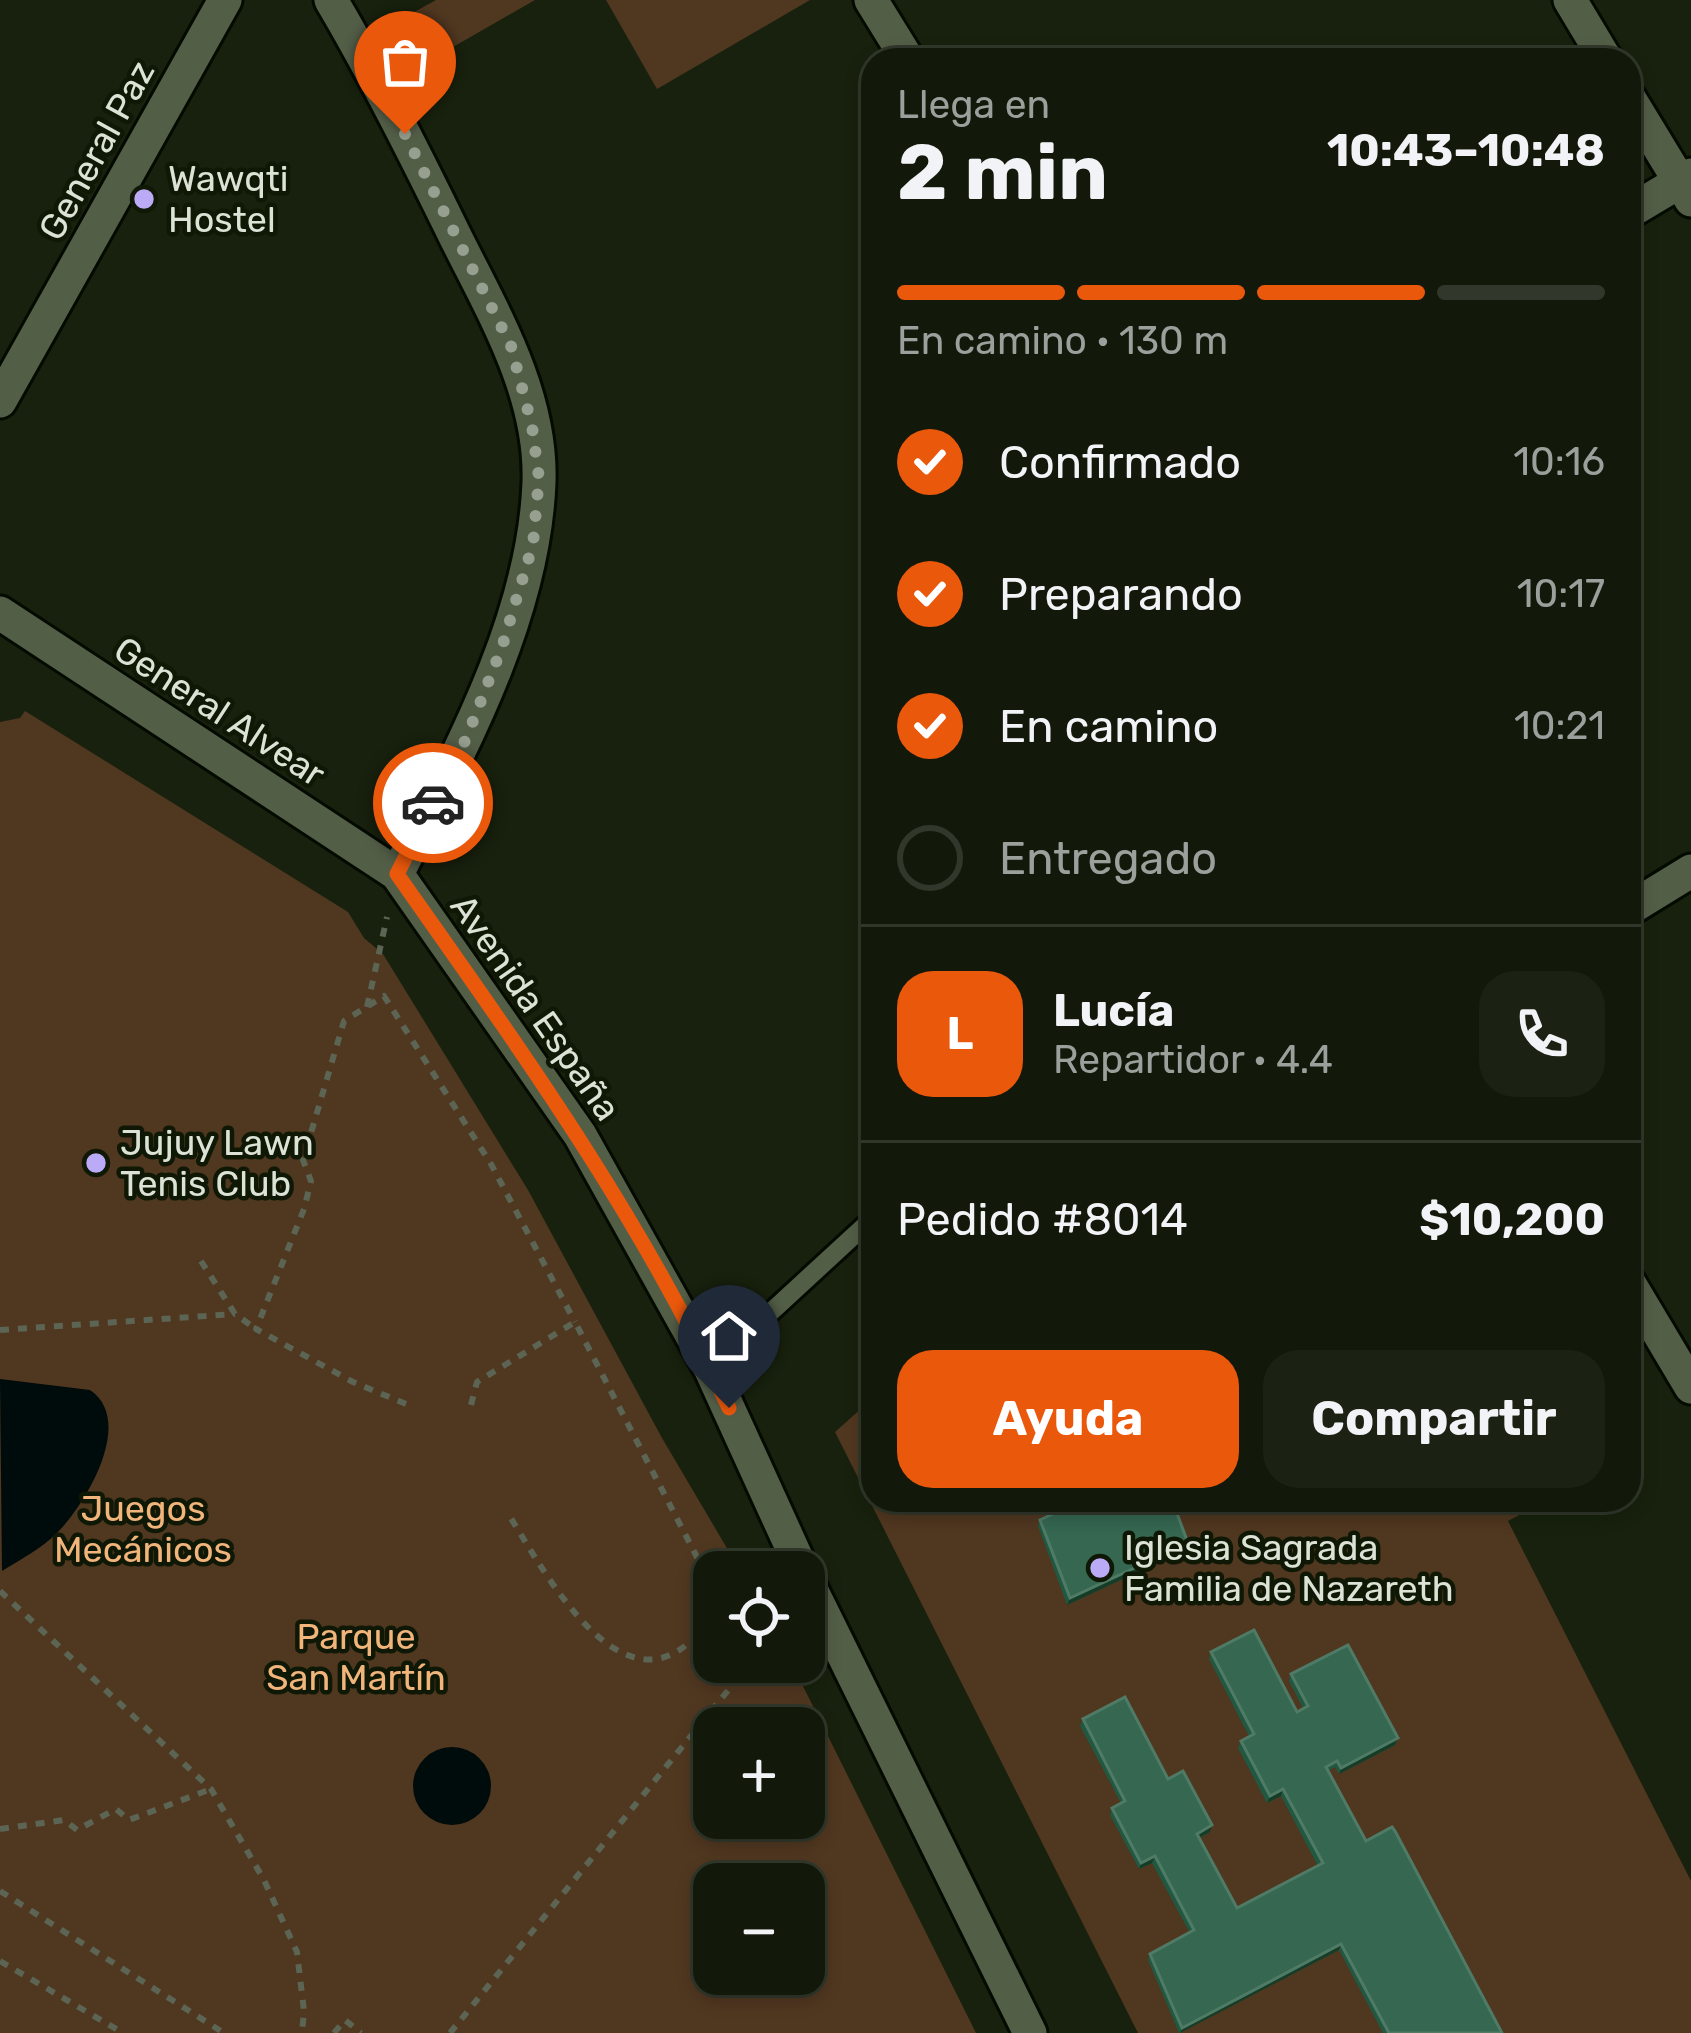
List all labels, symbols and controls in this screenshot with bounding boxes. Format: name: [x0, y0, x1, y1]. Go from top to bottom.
pin: [354, 11, 456, 134]
icon: bag: [372, 29, 438, 95]
street label: General Paz: [30, 53, 163, 247]
text: Llega en: [897, 82, 1050, 128]
text: 10:43–10:48: [1327, 124, 1605, 177]
text: 2 min: [897, 126, 1108, 219]
place label: Wawqti Hostel: [168, 157, 288, 241]
marker: Wawqti Hostel: [131, 186, 157, 212]
text: En camino · 130 m: [897, 318, 1228, 364]
icon: check: [897, 429, 963, 495]
text: Confirmado: [999, 436, 1241, 489]
text: 10:16: [1513, 439, 1605, 485]
icon: check: [897, 561, 963, 627]
text: Preparando: [999, 568, 1243, 621]
text: 10:17: [1517, 571, 1605, 617]
street label: General Alvear: [106, 627, 333, 796]
icon: check: [897, 693, 963, 759]
text: En camino: [999, 700, 1218, 753]
text: 10:21: [1514, 703, 1605, 749]
courier: [373, 743, 493, 863]
icon: car: [400, 770, 466, 836]
text: Entregado: [999, 832, 1217, 885]
street label: Avenida España: [442, 886, 630, 1129]
button: phone: [1479, 971, 1605, 1097]
text: Lucía: [1053, 984, 1174, 1037]
text: L: [947, 1007, 973, 1060]
text: Repartidor · 4.4: [1053, 1037, 1333, 1083]
place label: Jujuy Lawn Tenis Club: [120, 1121, 314, 1205]
marker: Jujuy Lawn Tenis Club: [83, 1150, 109, 1176]
text: Pedido #8014: [897, 1193, 1188, 1246]
text: $10,200: [1419, 1193, 1605, 1246]
pin: [678, 1285, 780, 1408]
icon: home: [696, 1303, 762, 1369]
button: Ayuda: [897, 1350, 1239, 1488]
button: Compartir: [1263, 1350, 1605, 1488]
park label: Juegos Mecánicos: [54, 1487, 232, 1571]
place label: Iglesia Sagrada Familia de Nazareth: [1124, 1526, 1454, 1610]
map controls: [693, 1551, 825, 1995]
button: locate: [693, 1551, 825, 1683]
marker: Iglesia Sagrada Familia de Nazareth: [1087, 1555, 1113, 1581]
park label: Parque San Martín: [266, 1615, 446, 1699]
button: +: [693, 1707, 825, 1839]
button: −: [693, 1863, 825, 1995]

